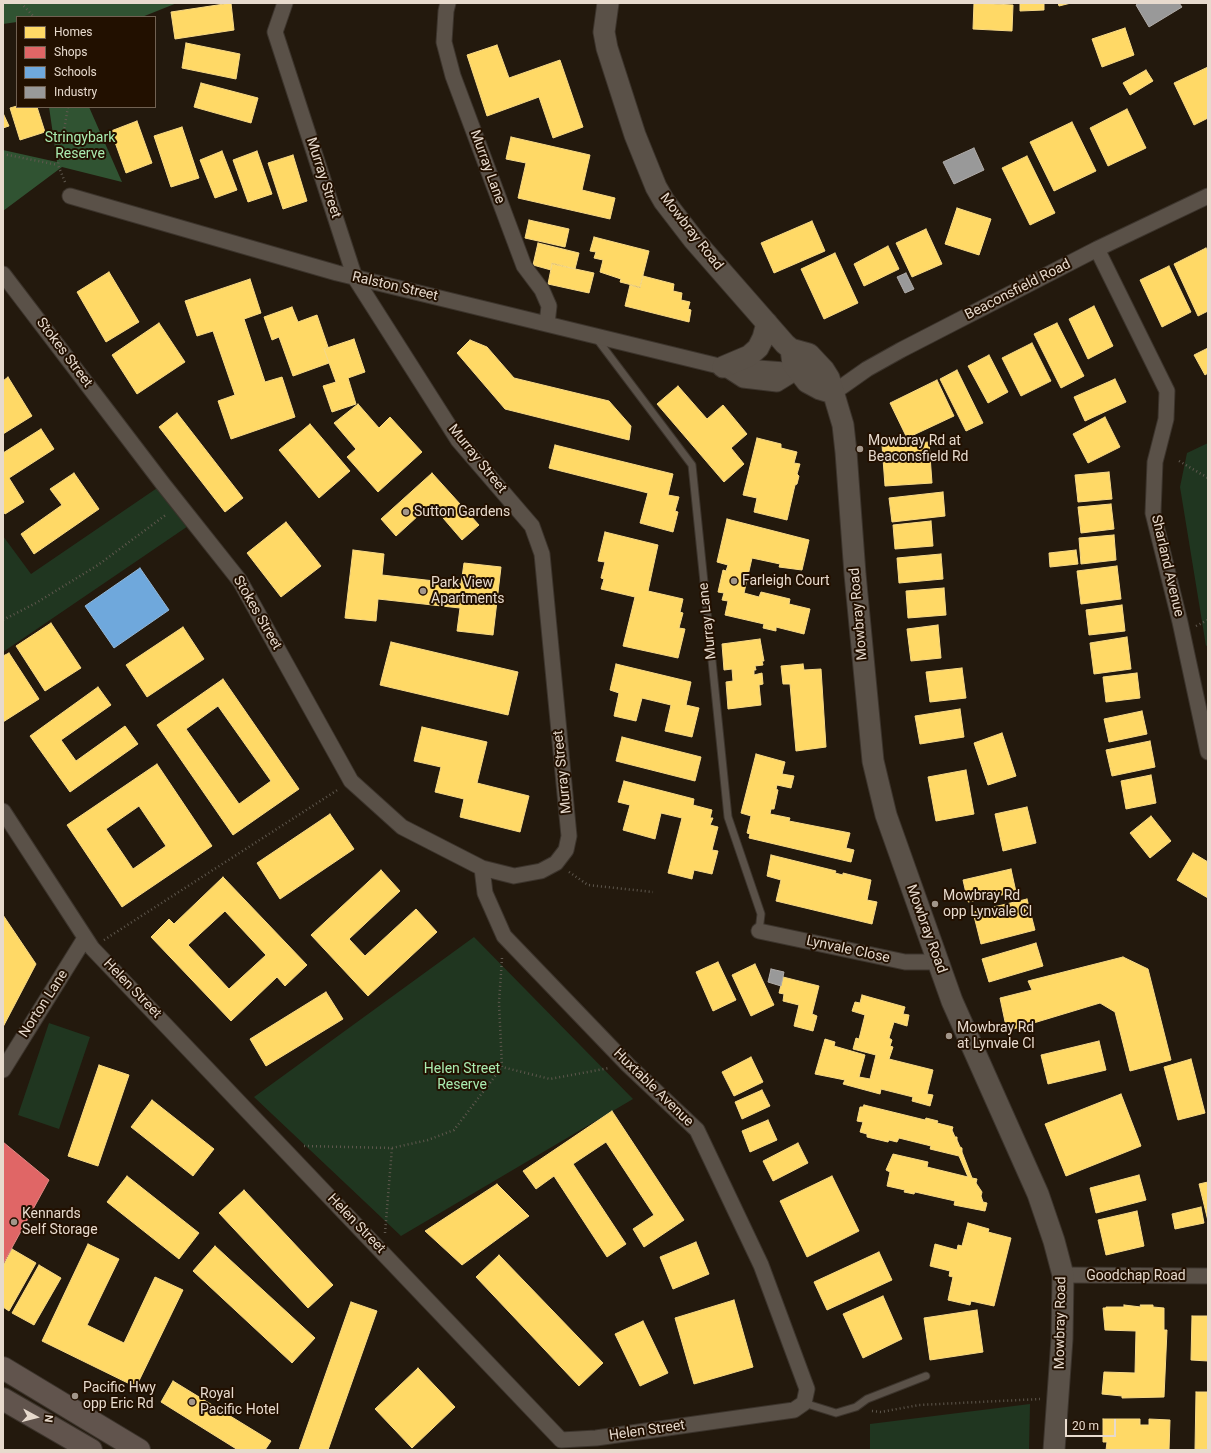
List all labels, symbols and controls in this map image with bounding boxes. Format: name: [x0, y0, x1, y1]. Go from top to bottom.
legend: [16, 16, 156, 108]
text: Homes: [54, 25, 92, 39]
text: Shops: [54, 45, 88, 59]
text: Schools: [54, 65, 97, 79]
text: Industry: [54, 85, 97, 99]
street label: Murray Lane: [466, 128, 508, 206]
park label: Stringybark Reserve: [45, 130, 115, 162]
street label: Murray Street: [302, 136, 344, 220]
street label: Mowbray Road: [656, 190, 726, 274]
street label: Beaconsfield Road: [962, 256, 1074, 324]
street label: Ralston Street: [351, 269, 439, 305]
street label: Stokes Street: [32, 315, 96, 391]
street label: Murray Street: [444, 421, 510, 497]
place label: Mowbray Rd at Beaconsfield Rd: [868, 433, 969, 466]
marker: Mowbray Rd at Beaconsfield Rd: [855, 444, 865, 454]
place label: Sutton Gardens: [414, 504, 510, 520]
marker: Sutton Gardens: [401, 507, 411, 517]
street label: Sharland Avenue: [1147, 513, 1187, 619]
street label: Mowbray Road: [847, 567, 871, 661]
street label: Stokes Street: [229, 573, 285, 653]
place label: Farleigh Court: [742, 573, 830, 589]
place label: Park View Apartments: [431, 575, 505, 608]
marker: Farleigh Court: [729, 576, 739, 586]
street label: Murray Lane: [696, 582, 720, 660]
marker: Park View Apartments: [418, 586, 428, 596]
street label: Murray Street: [550, 730, 576, 814]
street label: Mowbray Road: [902, 883, 950, 975]
place label: Mowbray Rd opp Lynvale Cl: [943, 888, 1032, 920]
marker: Mowbray Rd opp Lynvale Cl: [930, 899, 940, 909]
street label: Lynvale Close: [805, 933, 891, 967]
street label: Helen Street: [99, 956, 165, 1022]
street label: Norton Lane: [16, 967, 72, 1041]
place label: Mowbray Rd at Lynvale Cl: [957, 1020, 1035, 1052]
marker: Mowbray Rd at Lynvale Cl: [944, 1031, 954, 1041]
street label: Huxtable Avenue: [609, 1046, 697, 1130]
park label: Helen Street Reserve: [424, 1061, 500, 1094]
street label: Helen Street: [323, 1191, 389, 1257]
place label: Kennards Self Storage: [22, 1206, 98, 1238]
marker: Kennards Self Storage: [9, 1217, 19, 1227]
street label: Goodchap Road: [1086, 1268, 1186, 1284]
street label: Mowbray Road: [1052, 1276, 1070, 1370]
place label: Pacific Hwy opp Eric Rd: [83, 1380, 156, 1412]
place label: Royal Pacific Hotel: [200, 1386, 279, 1418]
marker: Pacific Hwy opp Eric Rd: [70, 1391, 80, 1401]
north arrow: [16, 1397, 56, 1437]
marker: Royal Pacific Hotel: [187, 1397, 197, 1407]
scale bar: [1067, 1411, 1118, 1437]
text: N: [41, 1414, 55, 1423]
street label: Helen Street: [608, 1417, 686, 1445]
text: 20 m: [1072, 1419, 1099, 1433]

